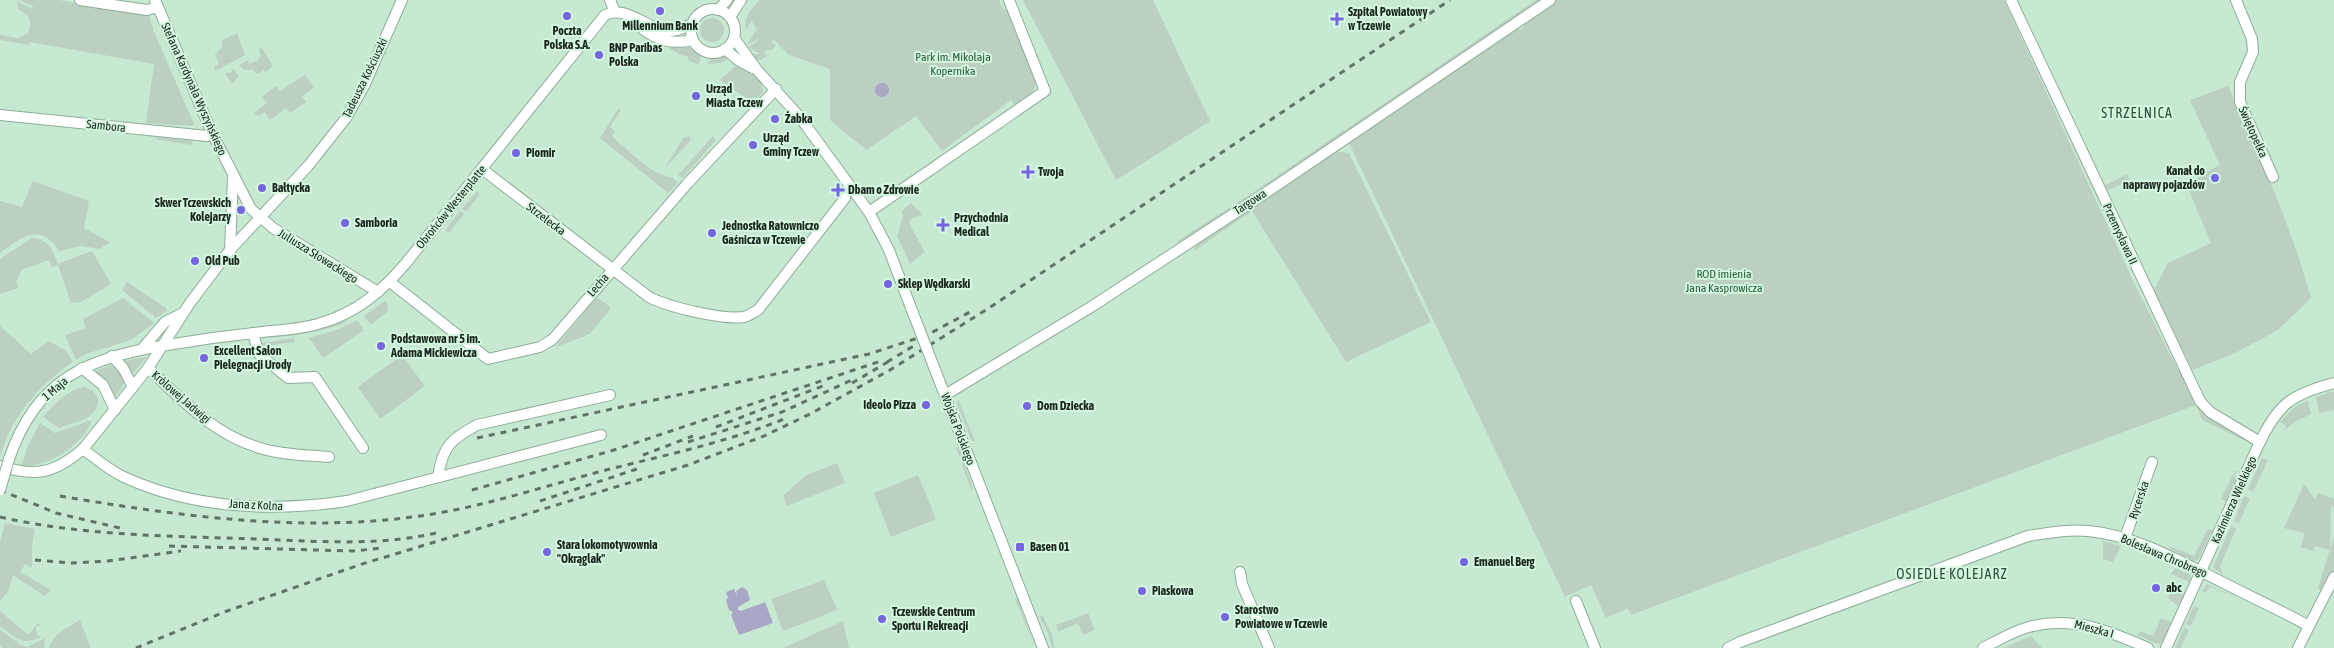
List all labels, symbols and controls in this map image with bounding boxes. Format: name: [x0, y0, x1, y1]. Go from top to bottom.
marker: Millennium Bank: [654, 5, 666, 17]
place label: Szpital Powiatowy w Tczewie: [1348, 5, 1427, 33]
marker: Poczta Polska S.A.: [561, 10, 573, 22]
marker: Szpital Powiatowy w Tczewie: [1330, 12, 1344, 26]
place label: Millennium Bank: [622, 19, 698, 33]
street label: Stefana Kardynała Wyszyńskiego: [158, 20, 230, 158]
place label: Poczta Polska S.A.: [544, 24, 590, 52]
street label: Tadeusza Kościuszki: [340, 36, 390, 120]
place label: BNP Paribas Polska: [609, 41, 663, 69]
marker: BNP Paribas Polska: [593, 49, 605, 61]
park label: Park im. Mikołaja Kopernika: [915, 50, 991, 78]
place label: Urząd Miasta Tczew: [706, 82, 764, 110]
marker: Urząd Miasta Tczew: [690, 90, 702, 102]
street label: Świętopełka: [2236, 104, 2270, 160]
district label: STRZELNICA: [2101, 105, 2173, 121]
place label: Żabka: [785, 111, 813, 126]
marker: Żabka: [769, 113, 781, 125]
street label: Sambora: [86, 117, 126, 135]
place label: Urząd Gminy Tczew: [763, 131, 820, 159]
marker: Urząd Gminy Tczew: [747, 139, 759, 151]
place label: Piomir: [526, 146, 556, 160]
marker: Piomir: [510, 147, 522, 159]
street label: Obrońców Westerplatte: [413, 162, 489, 252]
place label: Kanał do naprawy pojazdów: [2123, 164, 2206, 192]
place label: Twoja: [1038, 165, 1064, 179]
marker: Twoja: [1022, 166, 1034, 178]
marker: Kanał do naprawy pojazdów: [2209, 172, 2221, 184]
place label: Bałtycka: [272, 181, 310, 195]
marker: Bałtycka: [256, 182, 268, 194]
place label: Dbam o Zdrowie: [848, 183, 920, 197]
marker: Dbam o Zdrowie: [832, 184, 844, 196]
street label: Targowa: [1231, 186, 1269, 218]
place label: Skwer Tczewskich Kolejarzy: [155, 196, 231, 224]
street label: Strzelecka: [524, 200, 568, 238]
street label: Przemysława II: [2100, 201, 2140, 267]
marker: Skwer Tczewskich Kolejarzy: [235, 204, 247, 216]
place label: Przychodnia Medical: [954, 211, 1009, 239]
place label: Samboria: [355, 216, 398, 230]
marker: Samboria: [339, 217, 351, 229]
marker: Przychodnia Medical: [936, 218, 950, 232]
place label: Jednostka Ratowniczo Gaśnicza w Tczewie: [721, 219, 819, 247]
street label: Juliusza Słowackiego: [275, 226, 361, 286]
marker: Jednostka Ratowniczo Gaśnicza w Tczewie: [706, 227, 718, 239]
place label: Old Pub: [205, 254, 240, 268]
marker: Old Pub: [189, 255, 201, 267]
park label: ROD imienia Jana Kasprowicza: [1686, 267, 1762, 295]
street label: Lecha: [584, 271, 612, 299]
place label: Sklep Wędkarski: [898, 277, 970, 291]
marker: Sklep Wędkarski: [882, 278, 894, 290]
place label: Podstawowa nr 5 im. Adama Mickiewicza: [390, 332, 480, 360]
marker: Podstawowa nr 5 im. Adama Mickiewicza: [375, 340, 387, 352]
place label: Excellent Salon Pielegnacji Urody: [214, 344, 292, 372]
marker: Excellent Salon Pielegnacji Urody: [198, 352, 210, 364]
street label: Królowej Jadwigi: [149, 368, 213, 426]
street label: 1 Maja: [39, 374, 71, 404]
street label: Wojska Polskiego: [938, 391, 978, 467]
place label: Ideolo Pizza: [863, 398, 916, 412]
marker: Ideolo Pizza: [920, 399, 932, 411]
place label: Dom Dziecka: [1037, 399, 1095, 413]
marker: Dom Dziecka: [1021, 400, 1033, 412]
street label: Kazimierza Wielkiego: [2208, 454, 2260, 546]
street label: Rycerska: [2126, 479, 2152, 521]
street label: Jana z Kolna: [229, 497, 283, 513]
street label: Bolesława Chrobrego: [2119, 531, 2210, 581]
place label: Stara lokomotywownia "Okrąglak": [557, 538, 658, 566]
place label: Basen 01: [1030, 540, 1070, 554]
marker: Basen 01: [1014, 541, 1026, 553]
marker: Stara lokomotywownia "Okrąglak": [541, 546, 553, 558]
place label: Emanuel Berg: [1474, 555, 1536, 569]
marker: Emanuel Berg: [1458, 556, 1470, 568]
district label: OSIEDLE KOLEJARZ: [1896, 566, 2008, 582]
place label: abc: [2166, 581, 2182, 595]
marker: abc: [2150, 582, 2162, 594]
place label: Piaskowa: [1152, 584, 1194, 598]
marker: Piaskowa: [1136, 585, 1148, 597]
place label: Starostwo Powiatowe w Tczewie: [1235, 603, 1328, 631]
place label: Tczewskie Centrum Sportu i Rekreacji: [892, 605, 975, 633]
marker: Starostwo Powiatowe w Tczewie: [1219, 611, 1231, 623]
marker: Tczewskie Centrum Sportu i Rekreacji: [876, 613, 888, 625]
street label: Mieszka I: [2073, 617, 2115, 641]

